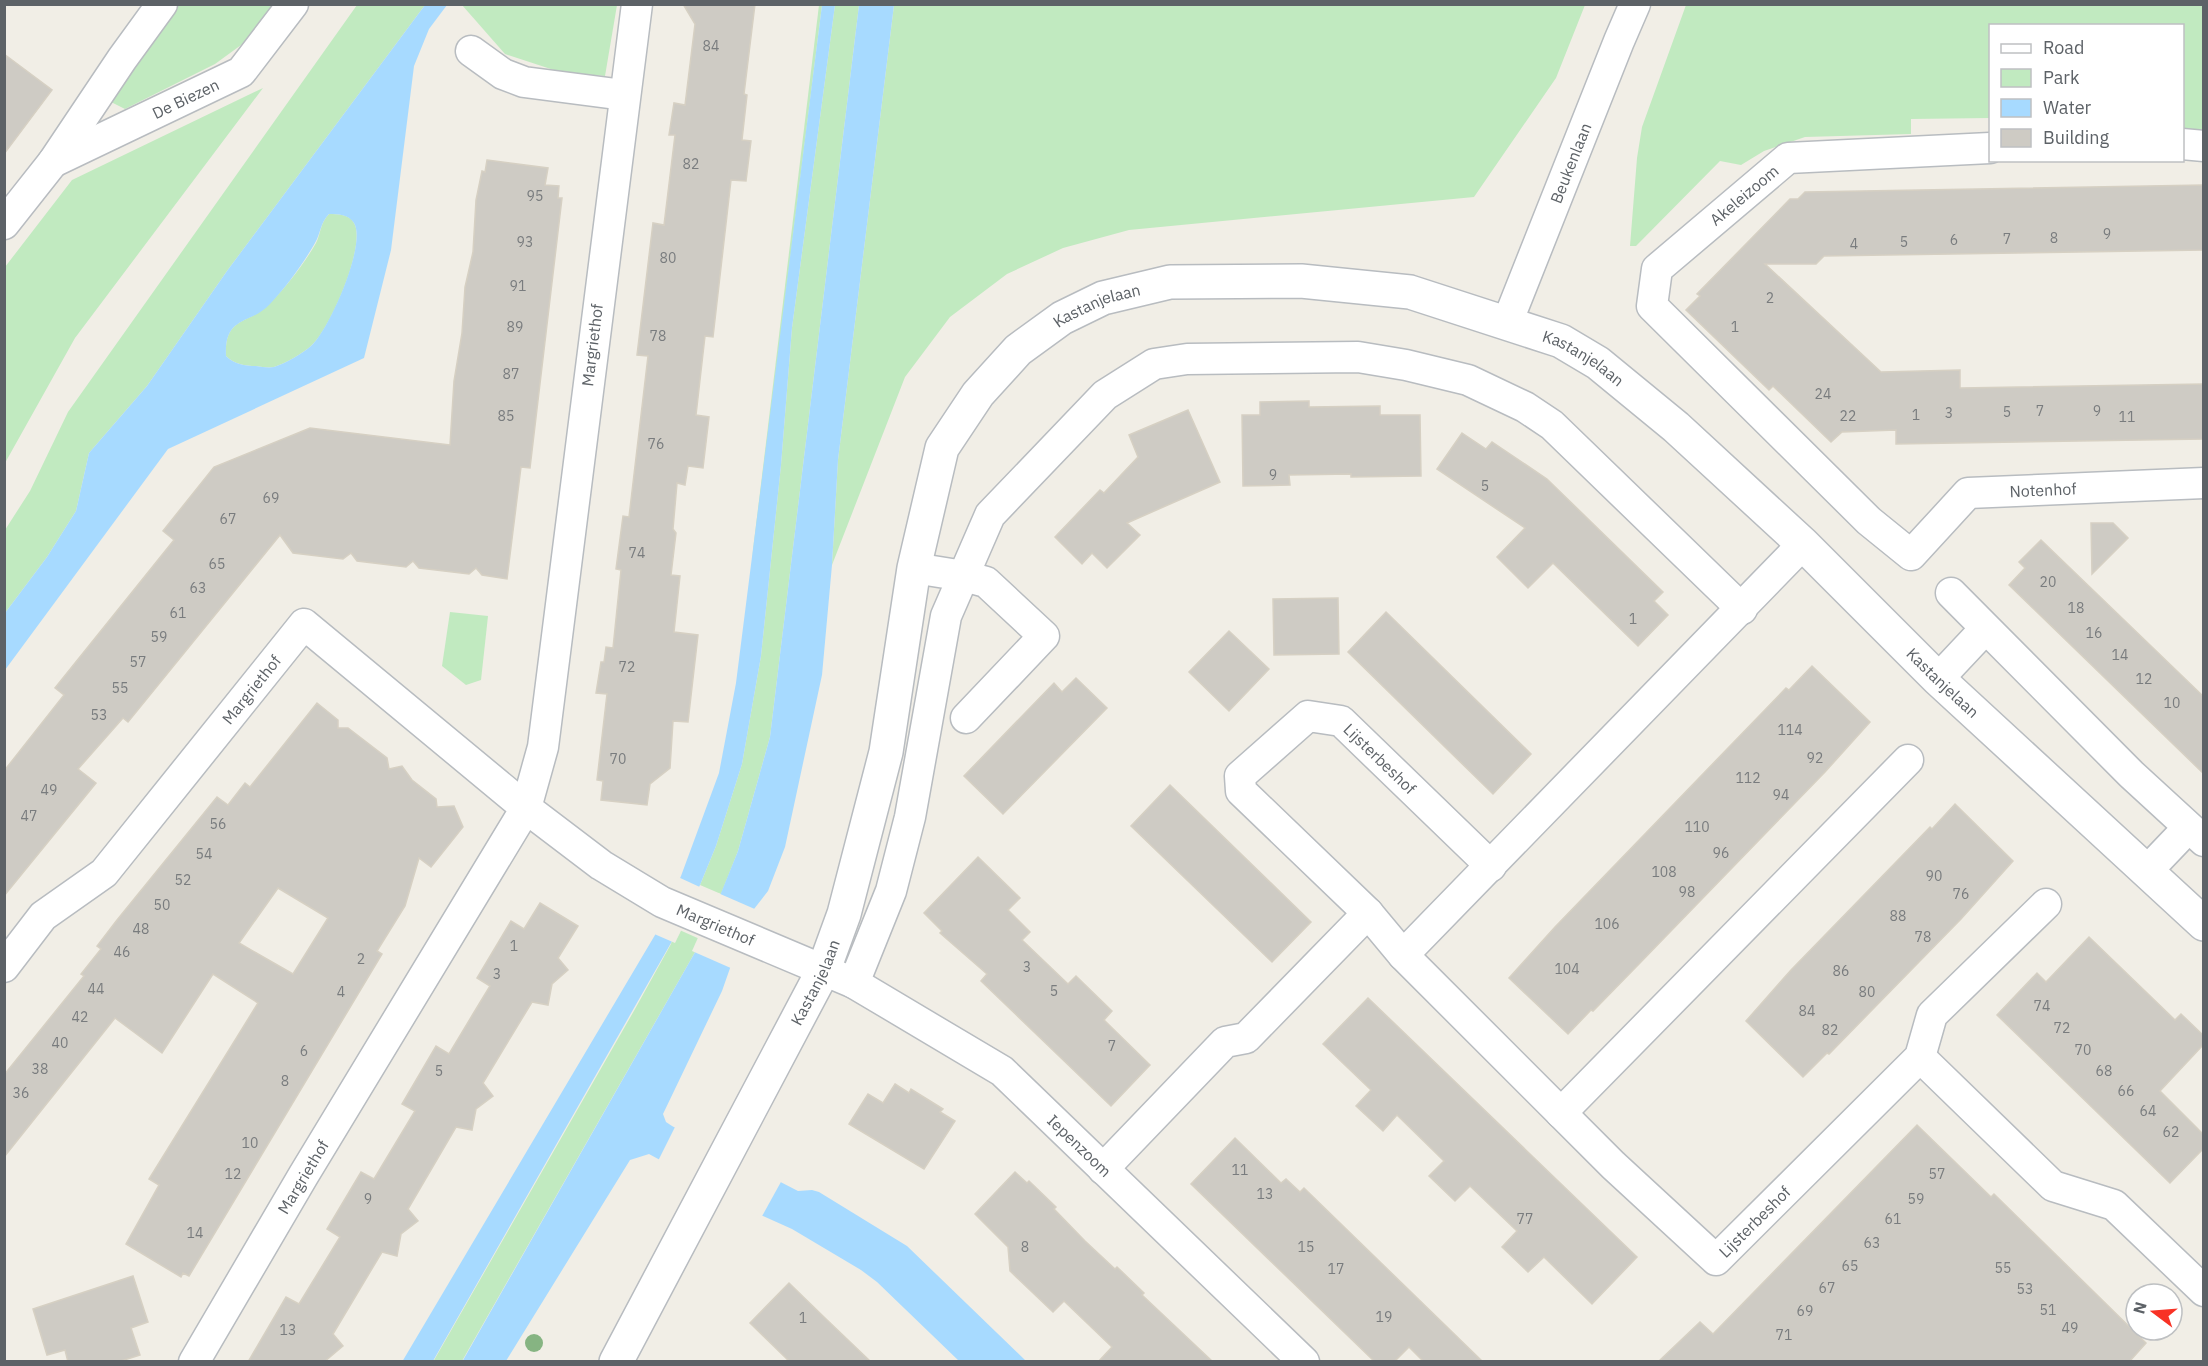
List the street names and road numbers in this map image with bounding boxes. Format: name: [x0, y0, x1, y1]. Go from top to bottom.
street label: De Biezen: [149, 74, 222, 123]
street label: Beukenlaan: [1546, 120, 1595, 206]
street label: Akeleizoom: [1706, 161, 1782, 229]
street label: Kastanjelaan: [1049, 279, 1142, 331]
street label: Margriethof: [577, 303, 607, 387]
street label: Kastanjelaan: [1540, 326, 1628, 390]
street label: Notenhof: [2009, 478, 2077, 501]
street label: Kastanjelaan: [1902, 643, 1983, 722]
street label: Margriethof: [217, 651, 285, 728]
street label: Lijsterbeshof: [1340, 719, 1420, 798]
street label: Margriethof: [674, 899, 758, 950]
street label: Kastanjelaan: [786, 937, 844, 1029]
street label: Iepenzoom: [1043, 1110, 1116, 1181]
street label: Margriethof: [273, 1136, 333, 1218]
street label: Lijsterbeshof: [1715, 1182, 1795, 1262]

